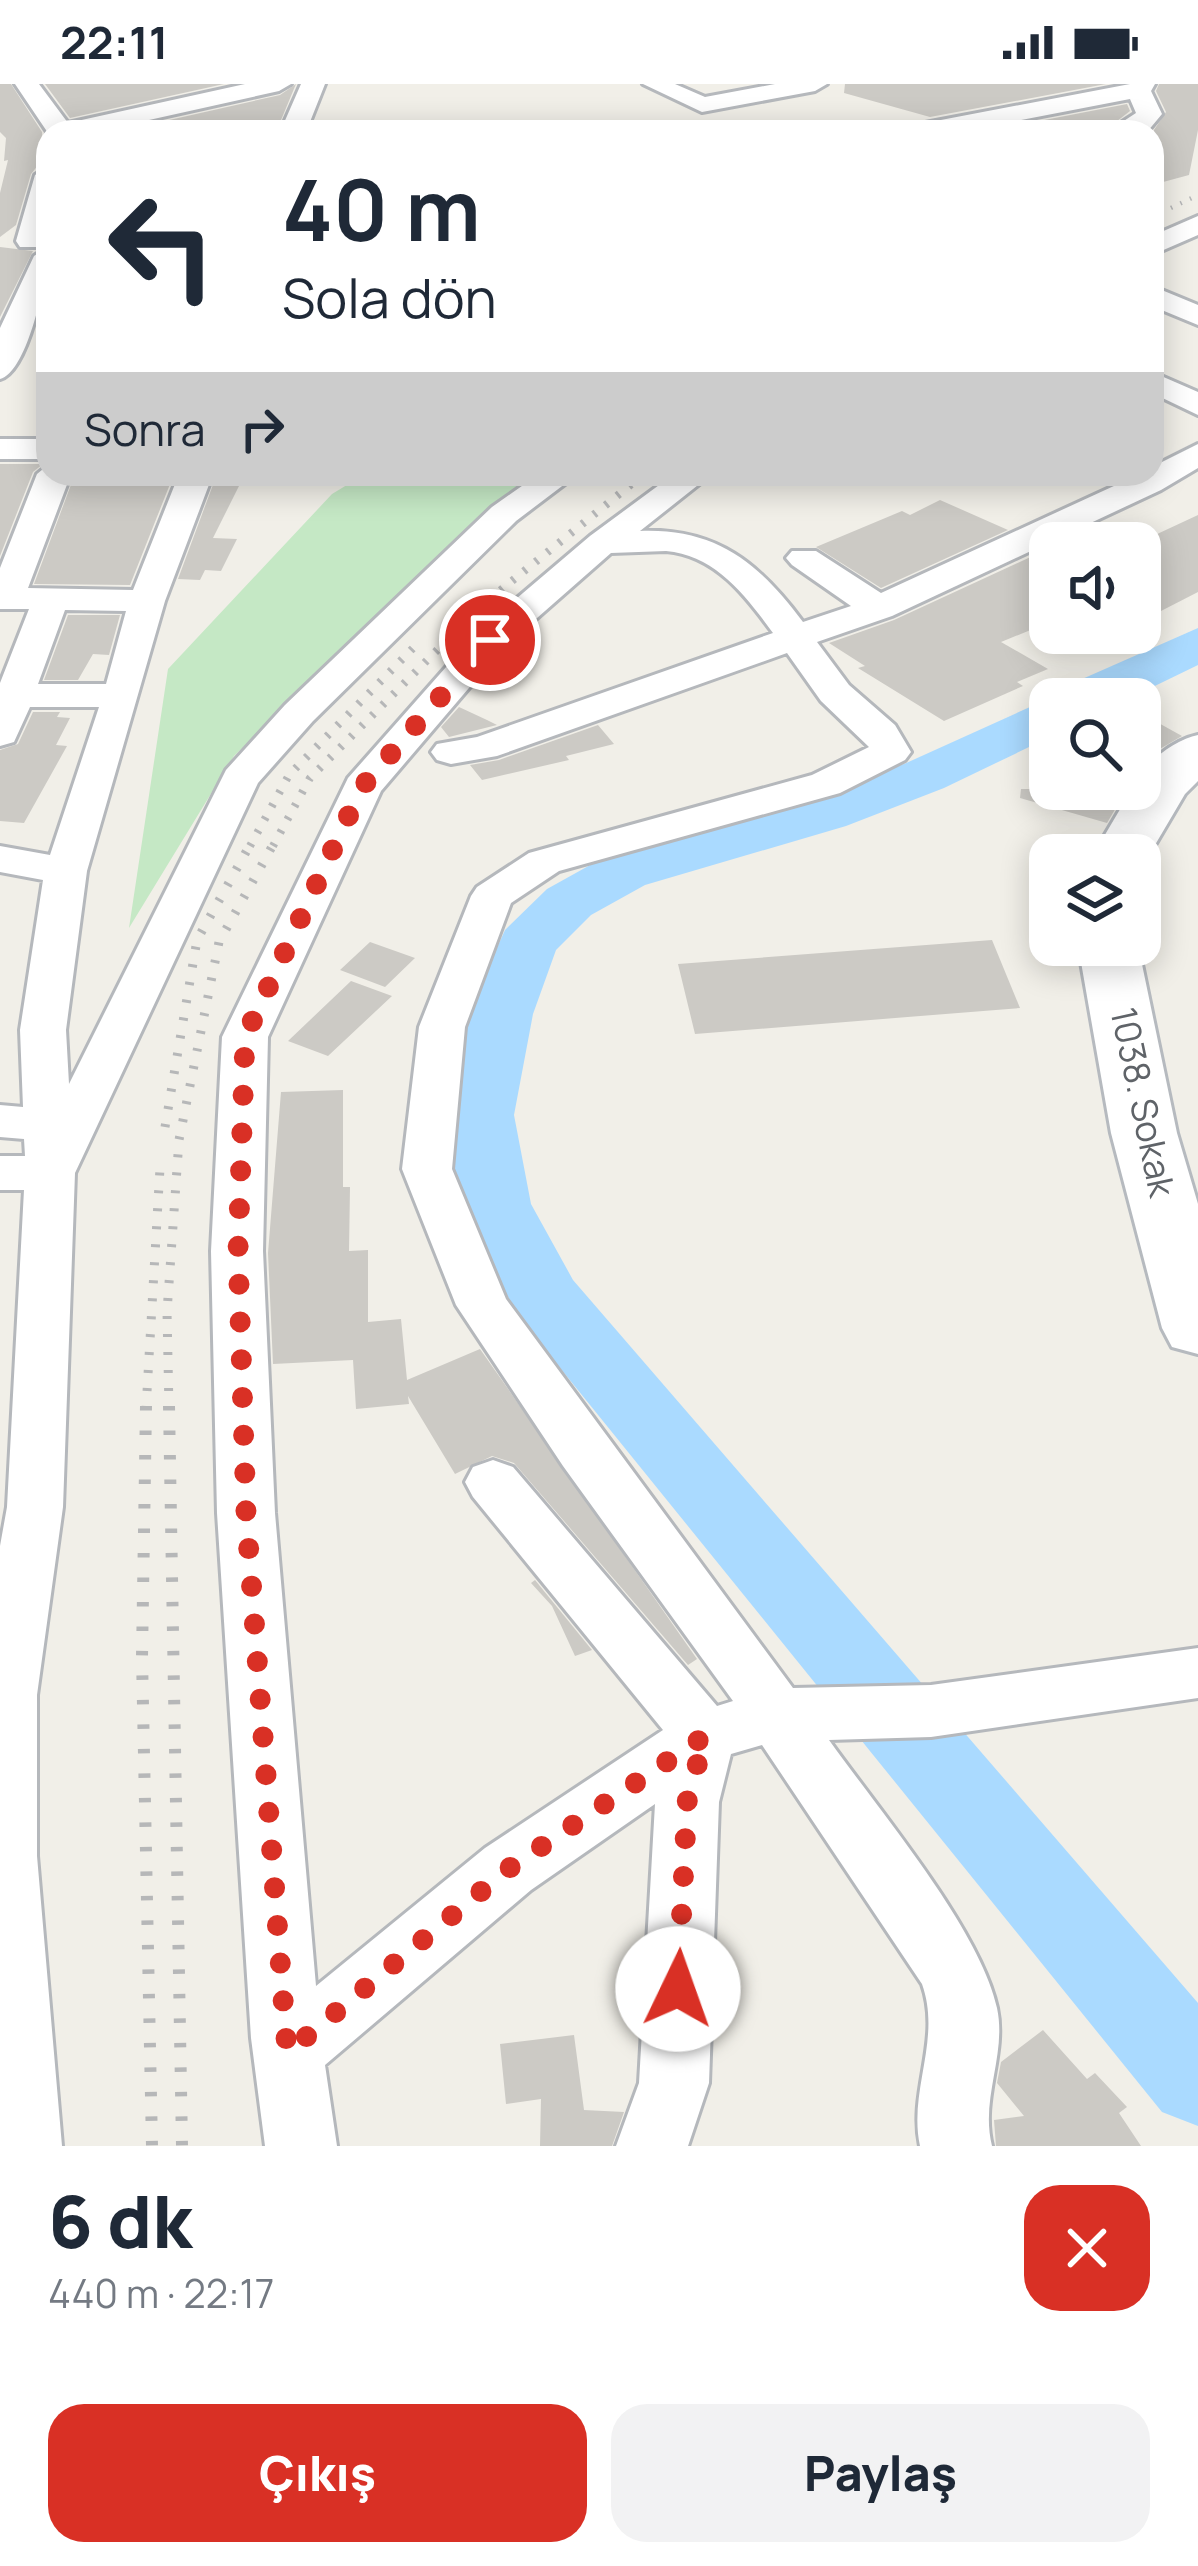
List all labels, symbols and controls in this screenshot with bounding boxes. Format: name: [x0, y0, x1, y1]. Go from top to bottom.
text: 22:11: [60, 11, 168, 73]
text: 40 m: [282, 151, 481, 266]
icon: left: [84, 168, 240, 324]
text: Sola dön: [282, 260, 497, 334]
icon: right: [229, 396, 295, 462]
text: Sonra: [84, 398, 205, 460]
map controls: [1029, 522, 1161, 966]
button: sound: [1029, 522, 1161, 654]
pin: [439, 589, 541, 691]
icon: arrive: [457, 607, 523, 673]
button: search: [1029, 678, 1161, 810]
button: layers: [1029, 834, 1161, 966]
street label: 1038. Sokak: [1100, 1003, 1188, 1202]
position arrow: [615, 1926, 741, 2052]
text: 6 dk: [48, 2171, 192, 2270]
button: close: [1024, 2185, 1150, 2311]
text: 440 m · 22:17: [48, 2266, 274, 2320]
button: Çıkış: [48, 2404, 587, 2542]
button: Paylaş: [611, 2404, 1150, 2542]

